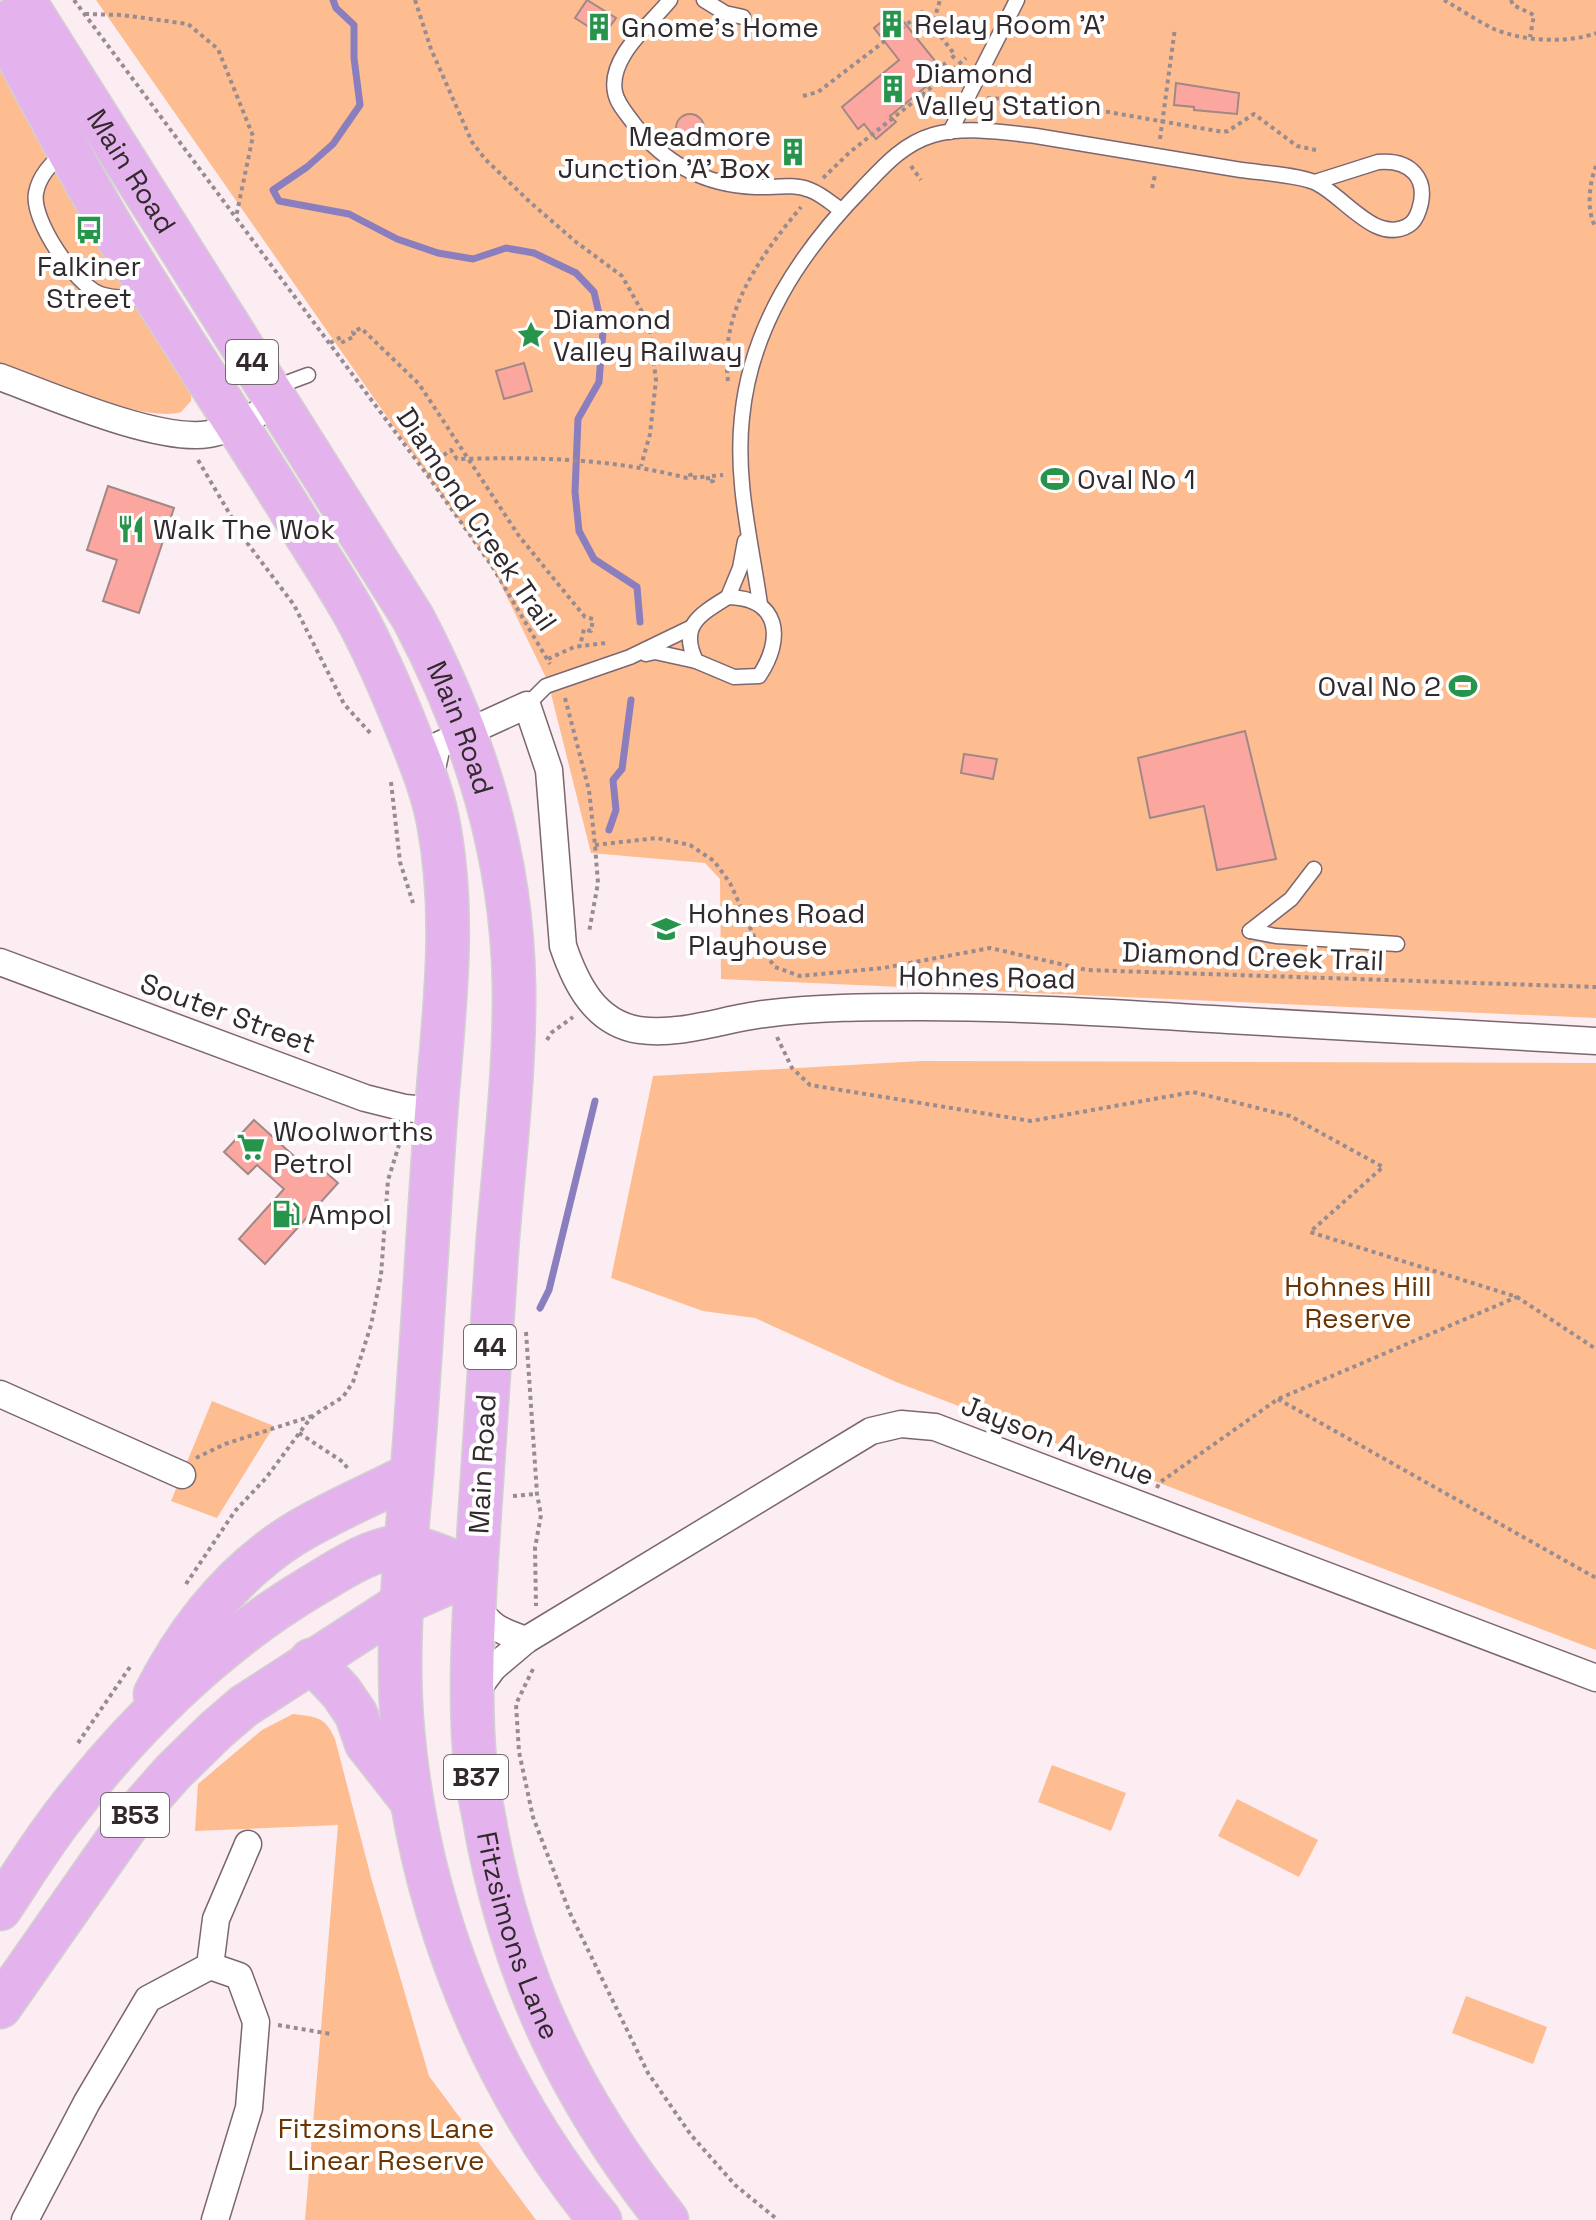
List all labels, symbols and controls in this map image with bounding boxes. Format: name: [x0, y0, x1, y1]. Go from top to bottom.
place label: Relay Room 'A': [914, 6, 1106, 42]
place label: Gnome's Home: [621, 9, 819, 45]
building icon: Relay Room 'A': [877, 9, 907, 39]
building icon: Gnome's Home: [584, 12, 614, 42]
place label: Diamond Valley Station: [915, 55, 1101, 123]
building icon: Diamond Valley Station: [878, 74, 908, 104]
street label: Main Road: [79, 102, 184, 240]
place label: Meadmore Junction 'A' Box: [558, 118, 771, 186]
building icon: Meadmore Junction 'A' Box: [778, 137, 808, 167]
bus stop icon: Falkiner Street: [74, 215, 104, 245]
place label: Falkiner Street: [37, 248, 141, 316]
place label: Diamond Valley Railway: [553, 301, 743, 369]
place icon: Diamond Valley Railway: [516, 320, 546, 350]
road number: 44: [226, 340, 278, 384]
street label: Diamond Creek Trail: [389, 400, 565, 638]
place label: Oval No 1: [1077, 461, 1195, 497]
sports icon: Oval No 1: [1040, 464, 1070, 494]
place label: Walk The Wok: [153, 511, 335, 547]
restaurant icon: Walk The Wok: [116, 514, 146, 544]
street label: Main Road: [419, 655, 502, 799]
place label: Oval No 2: [1317, 668, 1441, 704]
sports icon: Oval No 2: [1448, 671, 1478, 701]
place label: Hohnes Road Playhouse: [688, 895, 865, 963]
school or university icon: Hohnes Road Playhouse: [651, 914, 681, 944]
street label: Diamond Creek Trail: [1121, 933, 1385, 979]
street label: Hohnes Road: [898, 957, 1076, 997]
street label: Souter Street: [135, 965, 321, 1061]
place label: Woolworths Petrol: [273, 1113, 433, 1181]
supermarket icon: Woolworths Petrol: [236, 1132, 266, 1162]
place label: Ampol: [308, 1196, 392, 1232]
fuel station icon: Ampol: [271, 1199, 301, 1229]
park label: Hohnes Hill Reserve: [1284, 1268, 1432, 1336]
road number: 44: [464, 1325, 516, 1369]
street label: Jayson Avenue: [956, 1387, 1160, 1493]
street label: Main Road: [460, 1393, 504, 1535]
road number: B37: [444, 1755, 508, 1799]
road number: B53: [101, 1793, 169, 1837]
street label: Fitzsimons Lane: [469, 1828, 568, 2045]
park label: Fitzsimons Lane Linear Reserve: [278, 2110, 494, 2178]

